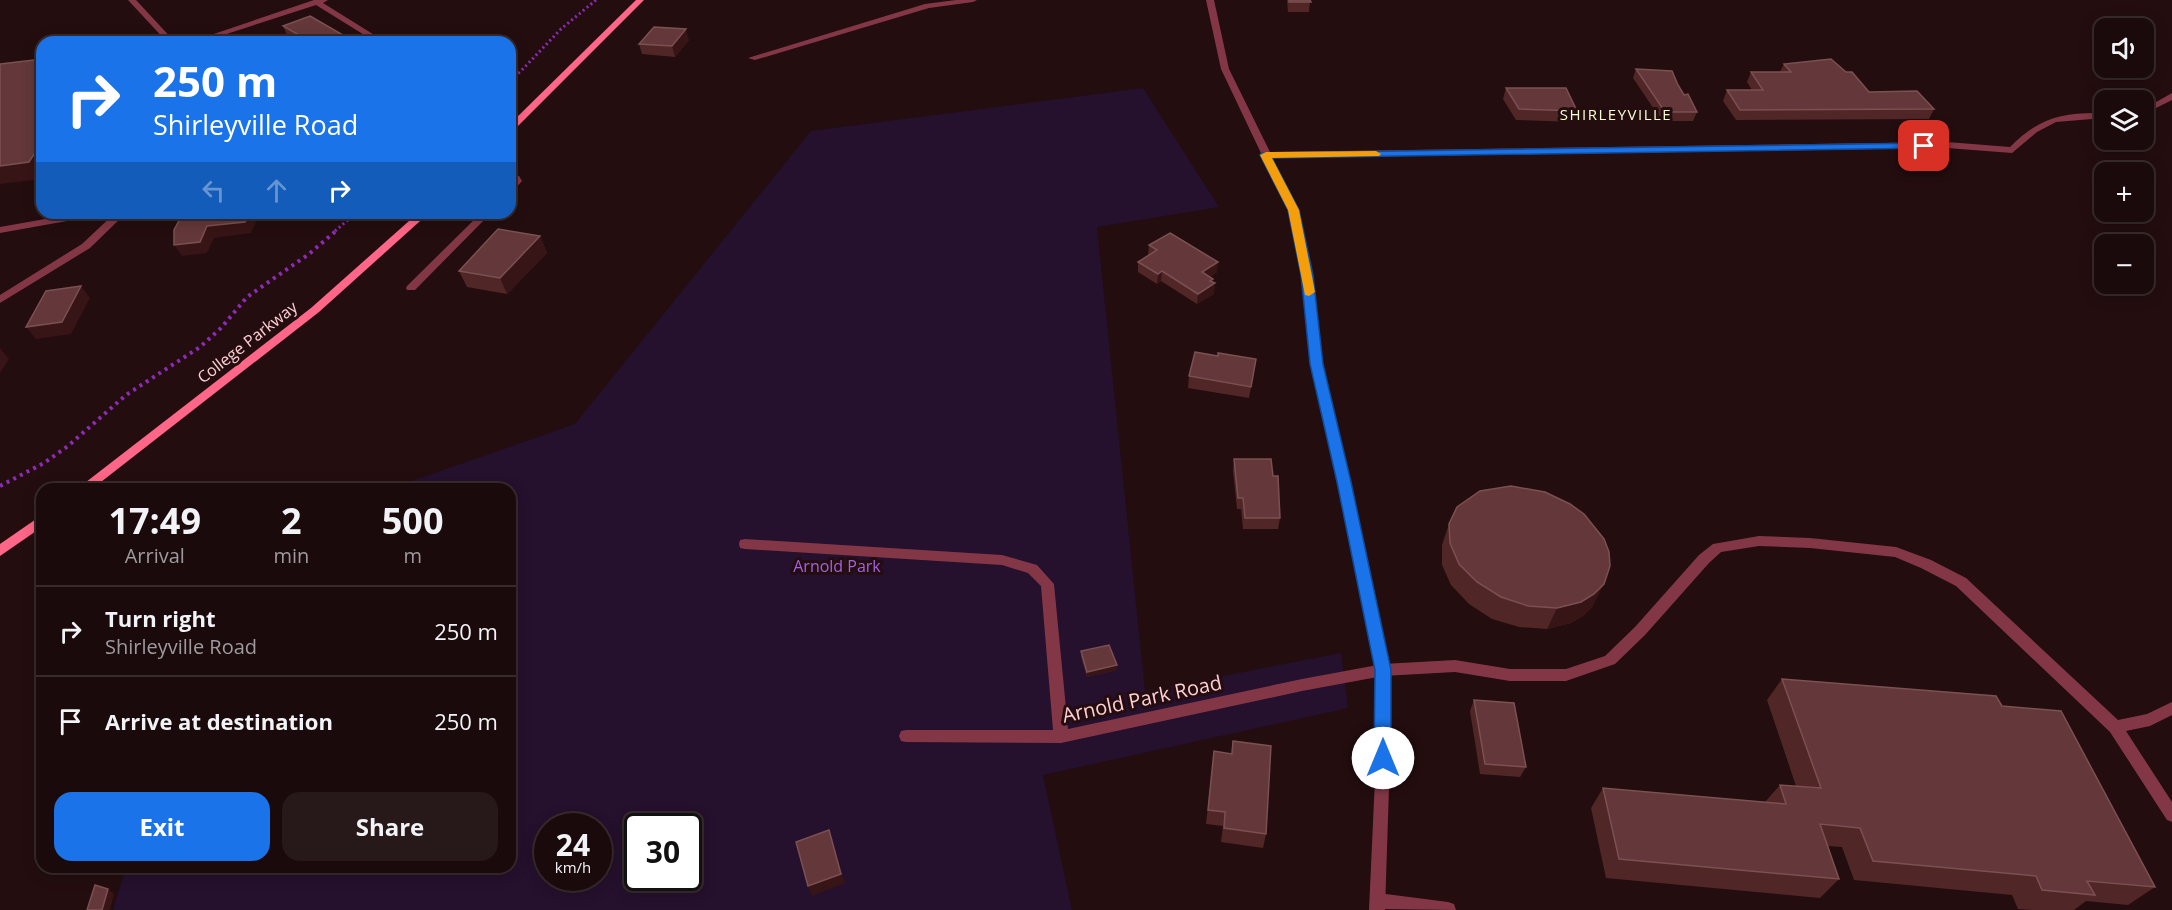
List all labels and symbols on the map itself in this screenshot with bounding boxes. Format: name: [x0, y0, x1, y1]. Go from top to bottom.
district label: SHIRLEYVILLE: [1560, 104, 1672, 124]
pin: [1898, 120, 1949, 171]
street label: College Parkway: [192, 295, 302, 388]
park label: Arnold Park: [793, 555, 881, 577]
street label: Arnold Park Road: [1060, 668, 1224, 729]
position arrow: [1351, 726, 1415, 790]
speed limit sign: 30: [624, 813, 702, 891]

